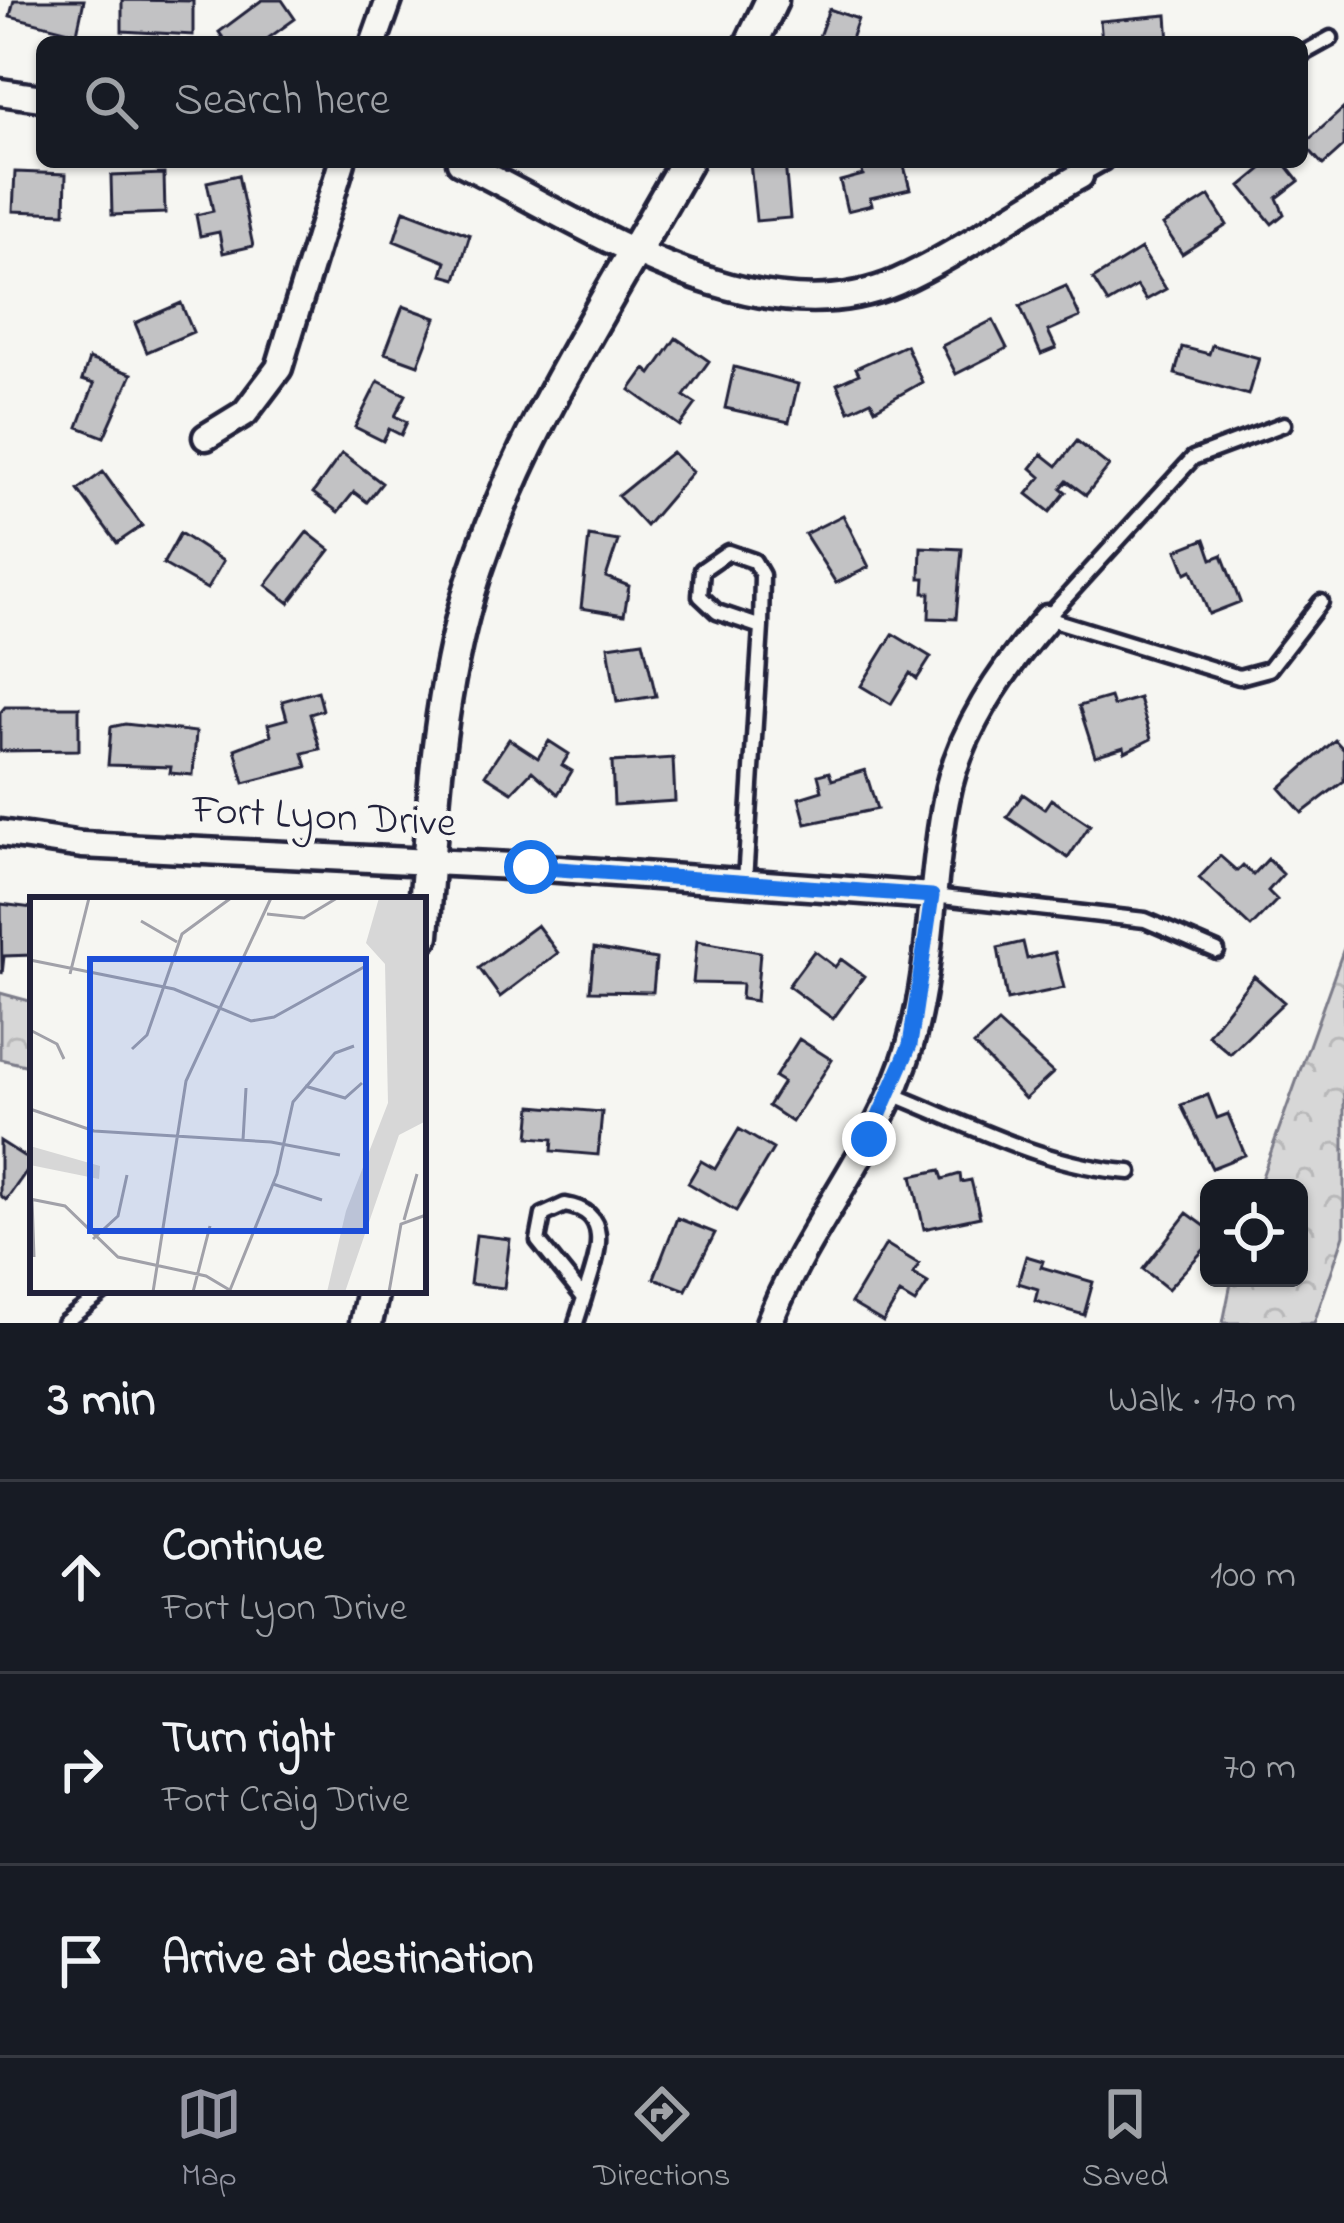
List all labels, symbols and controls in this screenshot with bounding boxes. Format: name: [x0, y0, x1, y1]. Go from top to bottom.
search box: [36, 36, 1308, 168]
icon: search: [78, 69, 144, 135]
text: Search here: [174, 69, 390, 135]
street label: Fort Lyon Drive: [190, 781, 457, 855]
route start: [504, 840, 558, 894]
inset map: [30, 897, 426, 1293]
route end: [842, 1112, 896, 1166]
map controls: [1200, 1179, 1308, 1287]
button: locate: [1200, 1179, 1308, 1287]
text: 3 min: [48, 1364, 156, 1439]
text: Walk · 170 m: [1108, 1373, 1296, 1430]
text: Continue: [162, 1515, 323, 1581]
icon: ahead: [48, 1544, 114, 1610]
text: 100 m: [1210, 1548, 1296, 1605]
text: Fort Lyon Drive: [162, 1581, 407, 1638]
text: Turn right: [162, 1707, 335, 1773]
icon: right: [48, 1736, 114, 1802]
text: 70 m: [1223, 1740, 1296, 1797]
text: Fort Craig Drive: [162, 1773, 409, 1830]
icon: arrive: [48, 1928, 114, 1994]
text: Arrive at destination: [162, 1928, 533, 1994]
tab: Map: [176, 2081, 242, 2201]
tab: Directions: [593, 2081, 731, 2201]
tab: Saved: [1082, 2081, 1168, 2201]

